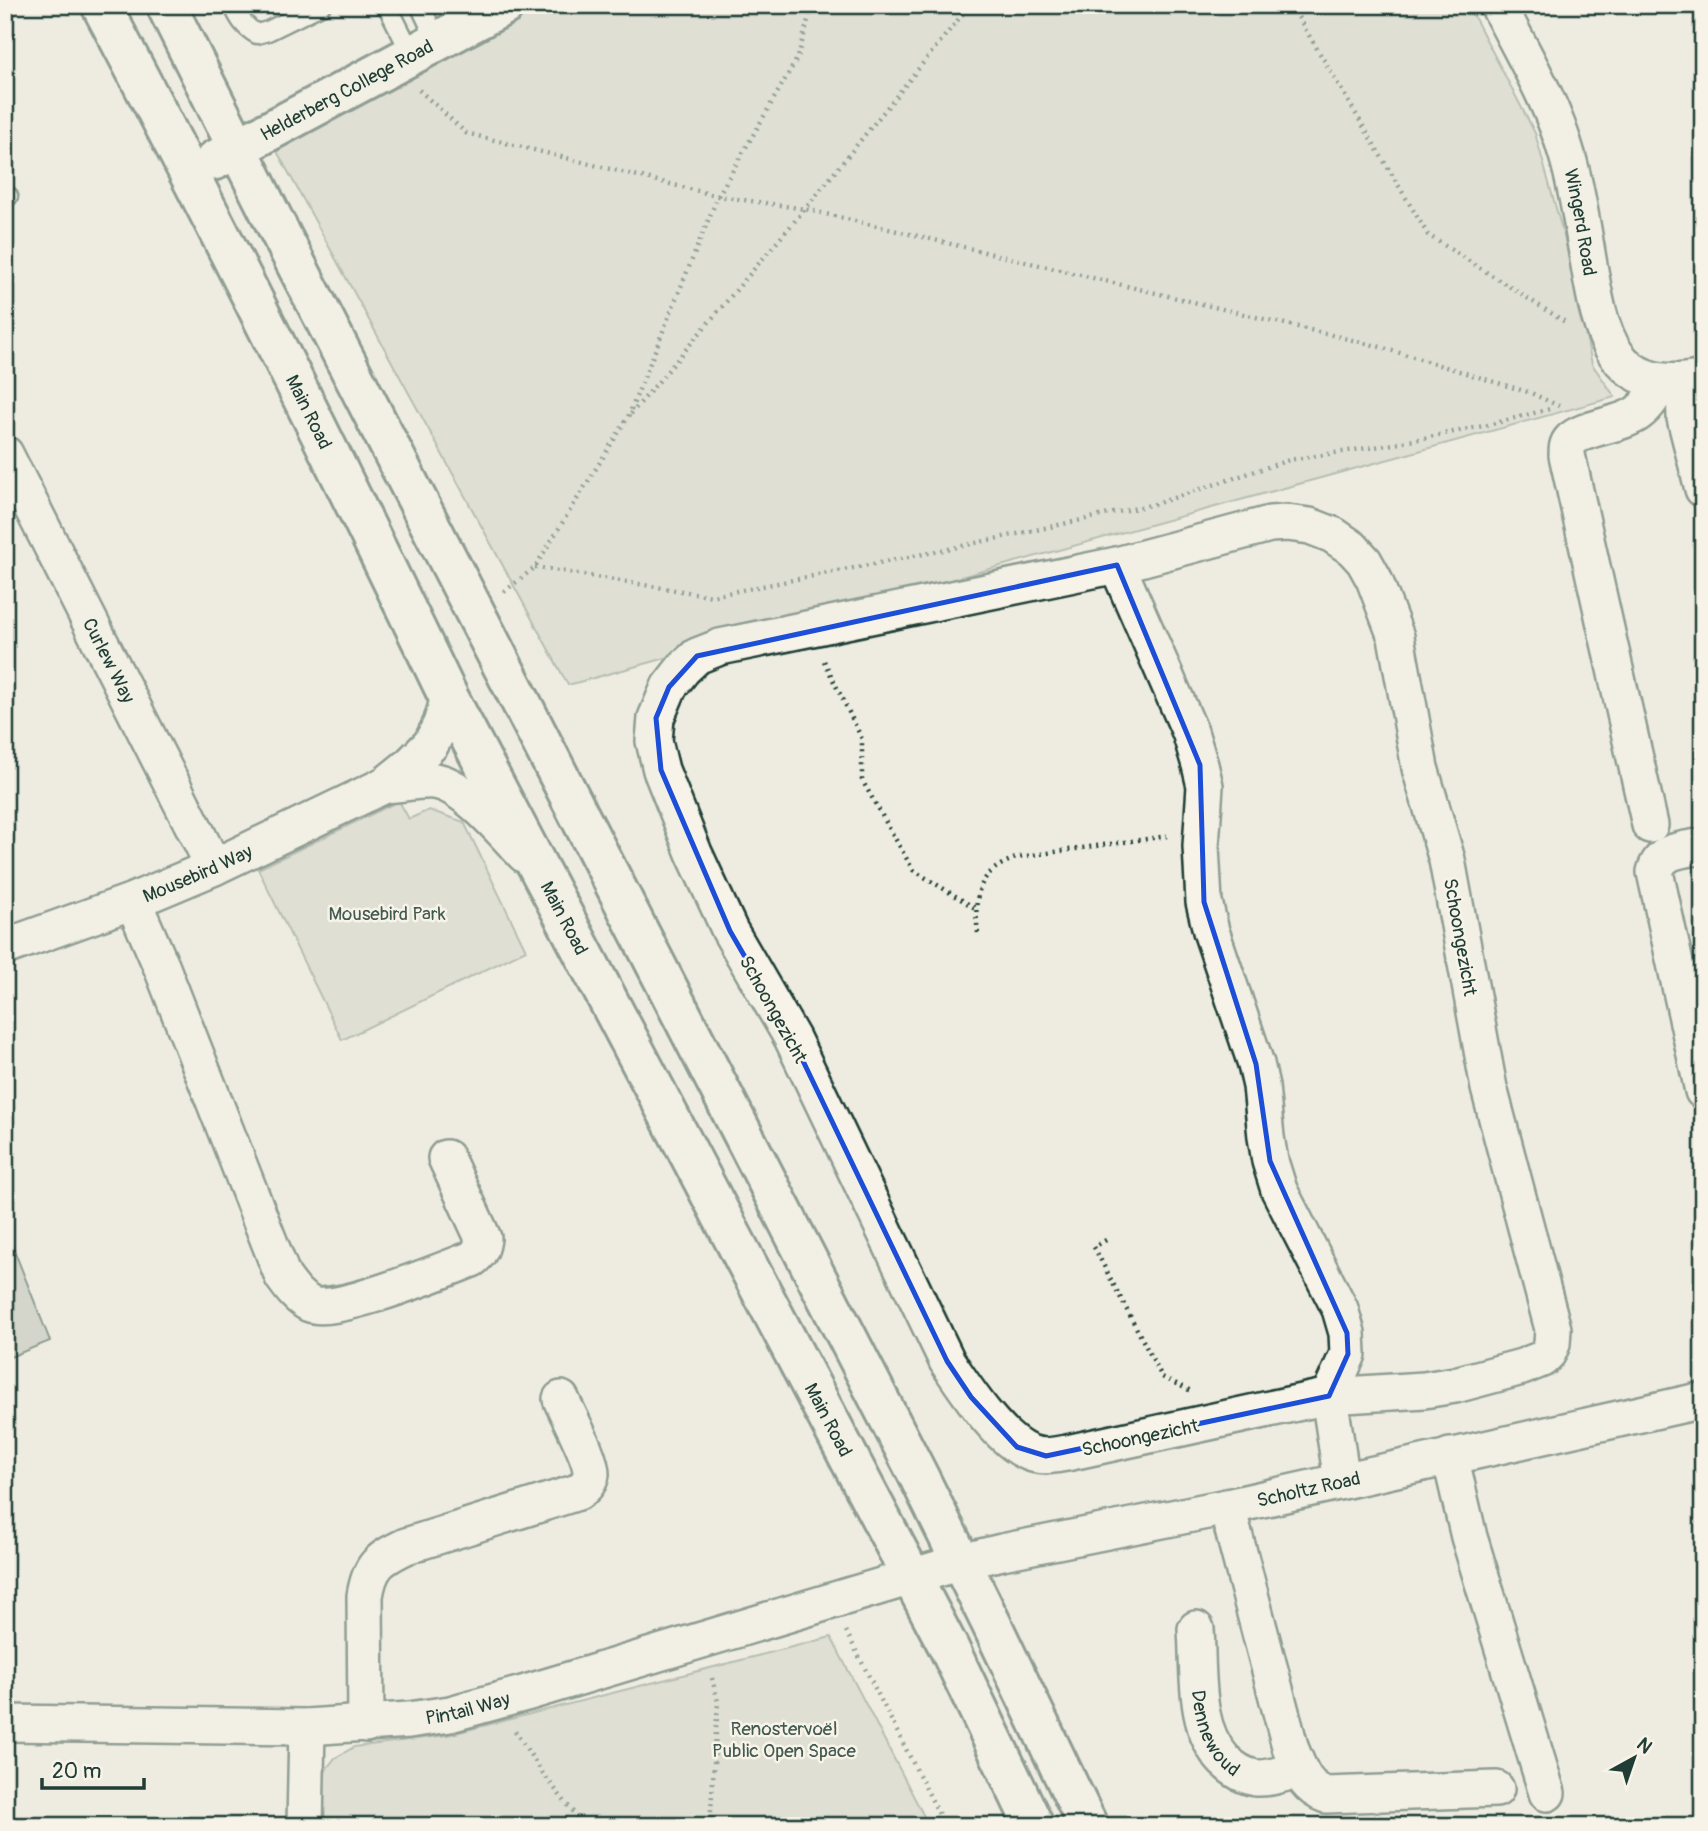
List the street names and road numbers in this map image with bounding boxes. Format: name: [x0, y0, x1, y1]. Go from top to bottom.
street label: Helderberg College Road: [256, 35, 438, 147]
street label: Wingerd Road: [1558, 166, 1602, 278]
street label: Main Road: [280, 371, 337, 453]
street label: Curlew Way: [77, 614, 140, 707]
street label: Mousebird Way: [139, 839, 256, 909]
street label: Schoongezicht: [1438, 876, 1482, 998]
street label: Main Road: [535, 877, 593, 959]
street label: Schoongezicht: [734, 952, 813, 1068]
street label: Main Road: [799, 1379, 857, 1461]
street label: Schoongezicht: [1079, 1414, 1201, 1462]
street label: Scholtz Road: [1255, 1466, 1363, 1513]
street label: Pintail Way: [424, 1687, 513, 1730]
street label: Dennewoud: [1186, 1689, 1244, 1782]

